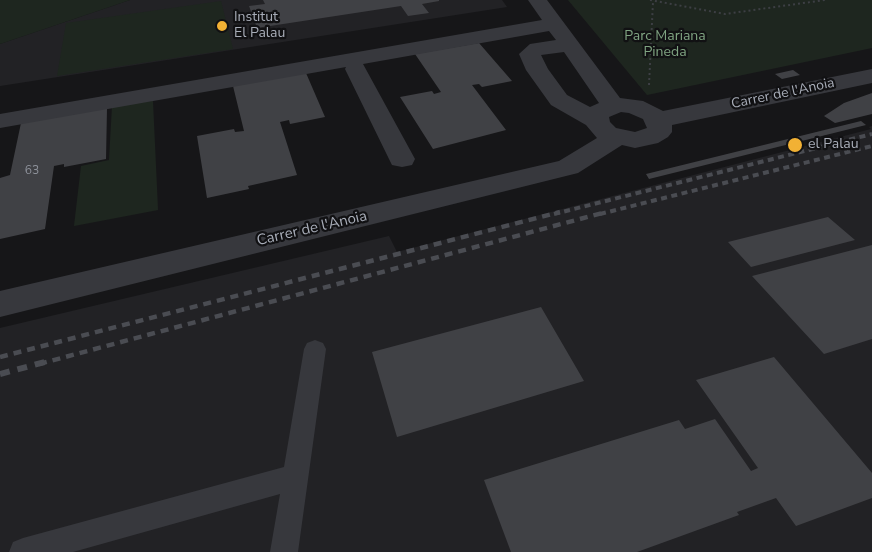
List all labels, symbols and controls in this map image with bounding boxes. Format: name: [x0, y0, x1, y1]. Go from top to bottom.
place label: Institut El Palau: [234, 10, 285, 42]
marker: Institut El Palau: [215, 19, 229, 33]
park label: Parc Mariana Pineda: [624, 29, 706, 62]
street label: Carrer de l'Anoia: [730, 75, 836, 113]
marker: el Palau: [786, 136, 804, 154]
place label: el Palau: [808, 137, 859, 153]
house number: 63: [25, 164, 39, 178]
street label: Carrer de l'Anoia: [255, 208, 369, 250]

